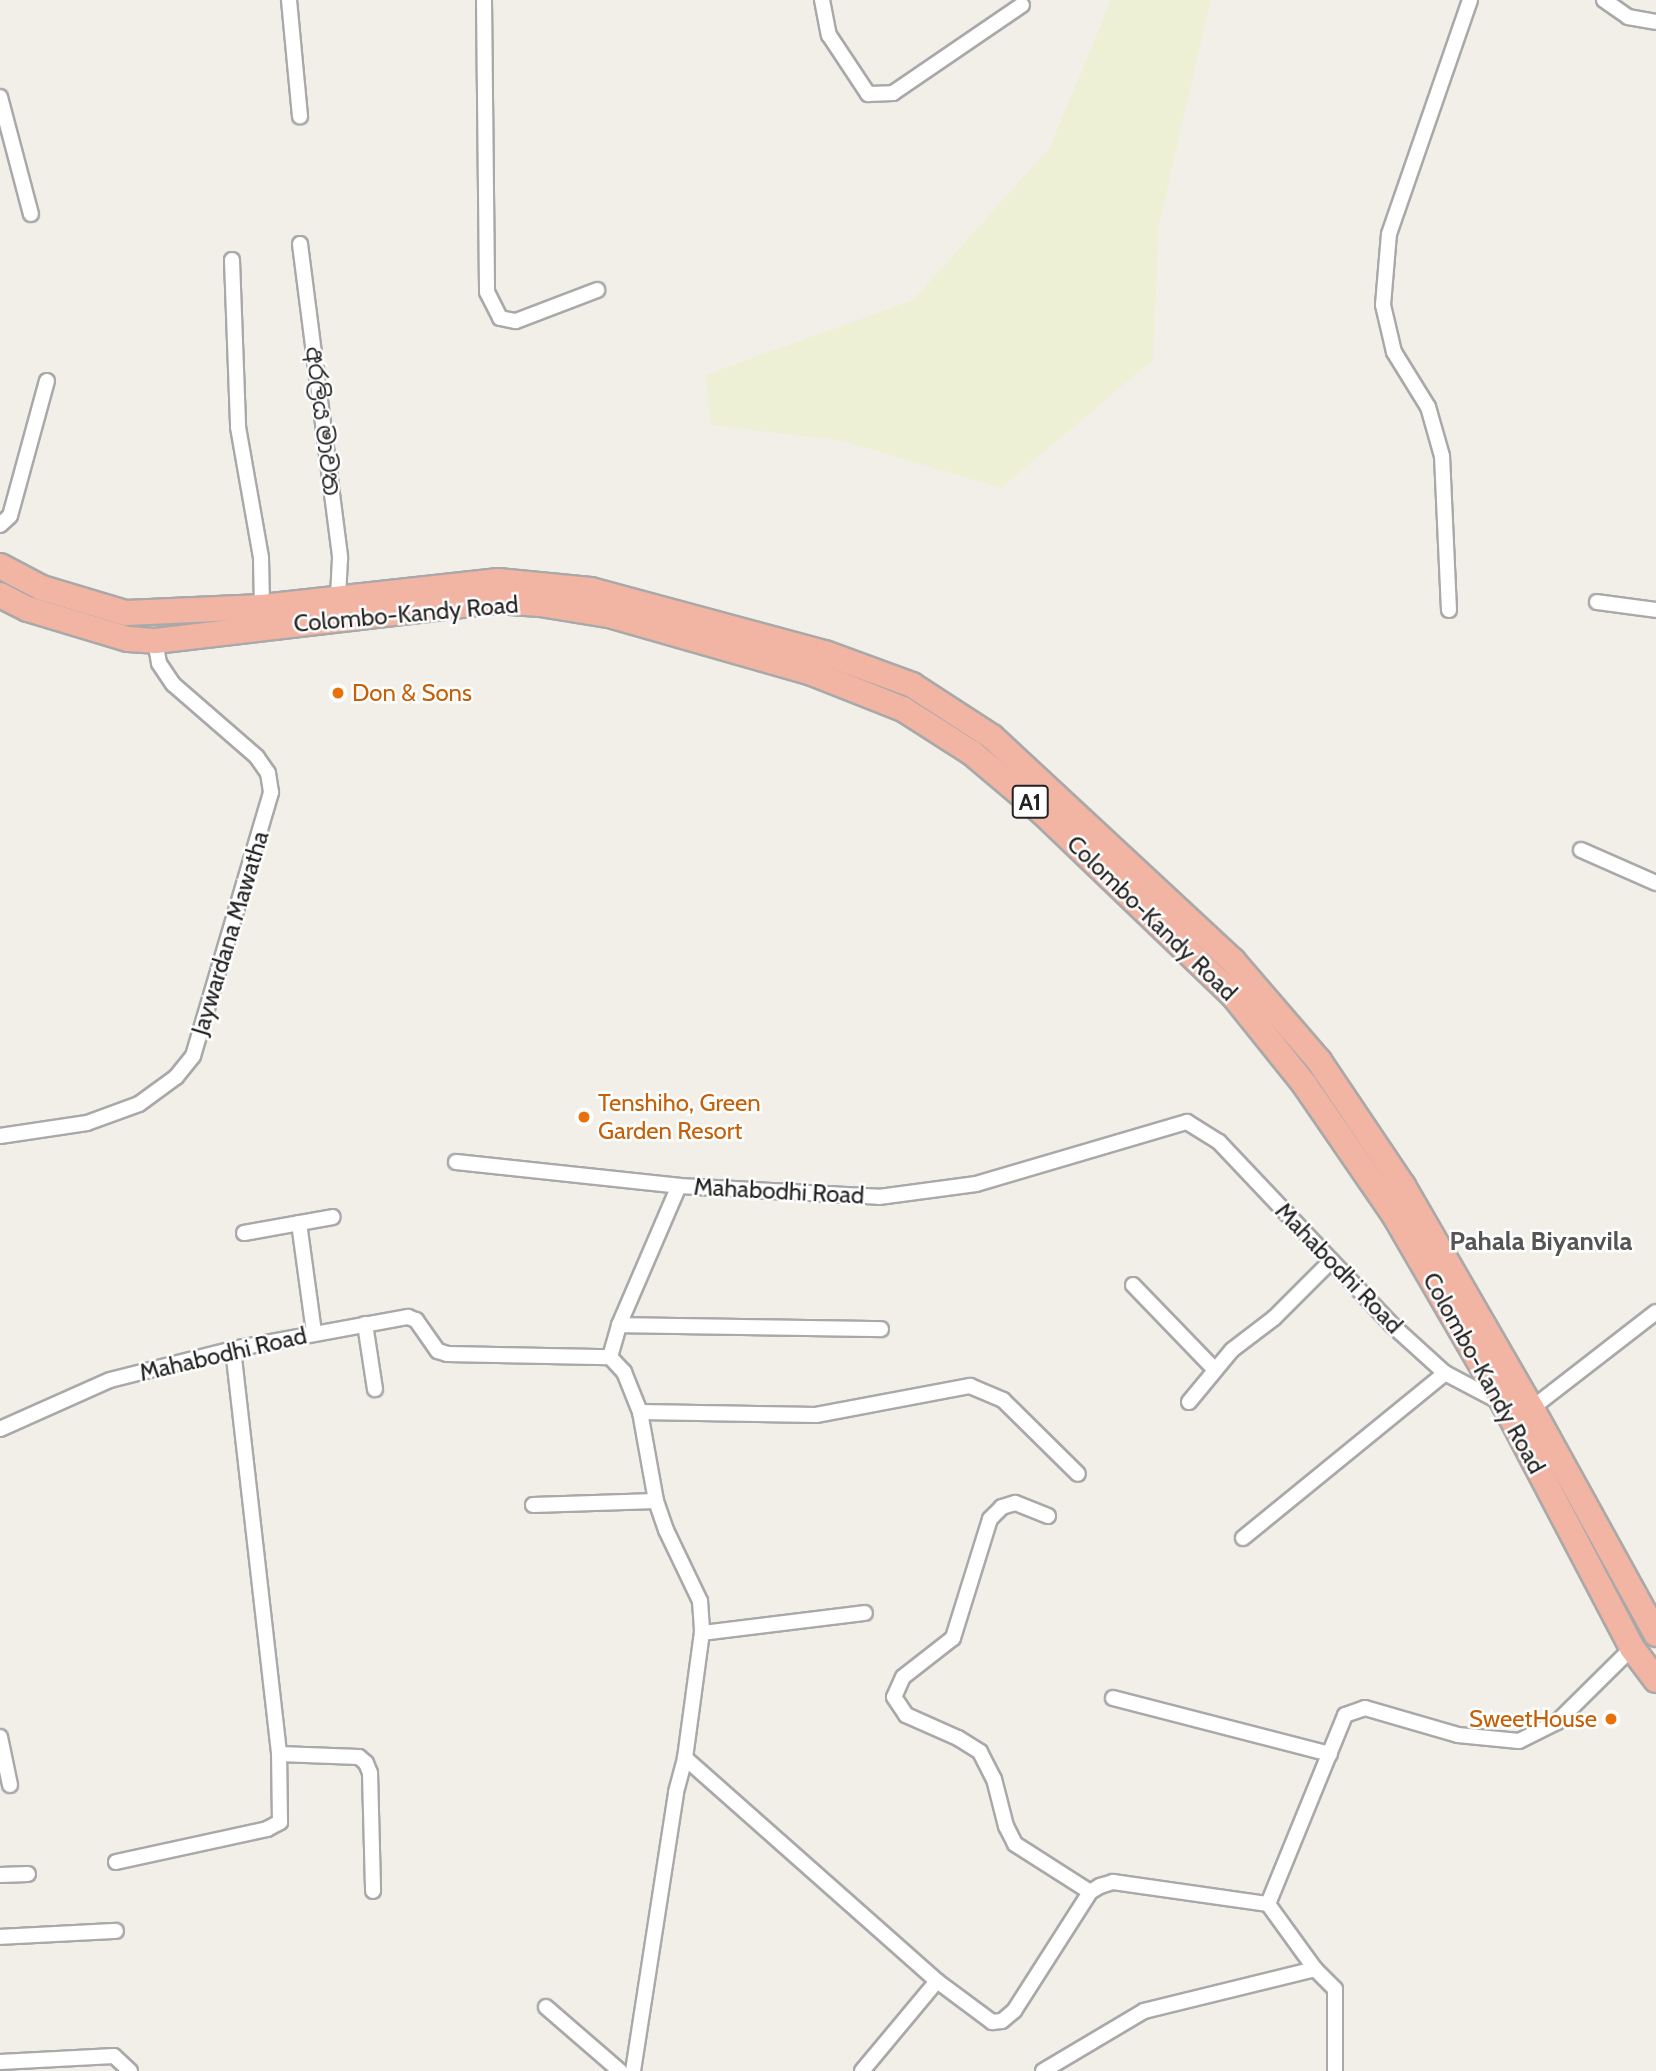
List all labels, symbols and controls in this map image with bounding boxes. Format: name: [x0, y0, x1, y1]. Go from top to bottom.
street label: අරලිය මාවත: [300, 345, 346, 497]
street label: Colombo-Kandy Road: [292, 590, 520, 638]
place label: Don & Sons: [352, 679, 472, 707]
marker: Don & Sons: [330, 685, 346, 701]
road number: A1: [1011, 782, 1049, 822]
street label: Jaywardana Mawatha: [185, 827, 275, 1039]
street label: Colombo-Kandy Road: [1061, 829, 1243, 1007]
place label: Tenshiho, Green Garden Resort: [598, 1089, 761, 1145]
marker: Tenshiho, Green Garden Resort: [576, 1109, 592, 1125]
street label: Mahabodhi Road: [693, 1172, 865, 1210]
street label: Mahabodhi Road: [1269, 1197, 1409, 1339]
district label: Pahala Biyanvila: [1449, 1226, 1633, 1258]
street label: Colombo-Kandy Road: [1417, 1267, 1551, 1479]
street label: Mahabodhi Road: [137, 1321, 309, 1387]
place label: SweetHouse: [1469, 1705, 1597, 1733]
marker: SweetHouse: [1603, 1711, 1619, 1727]

